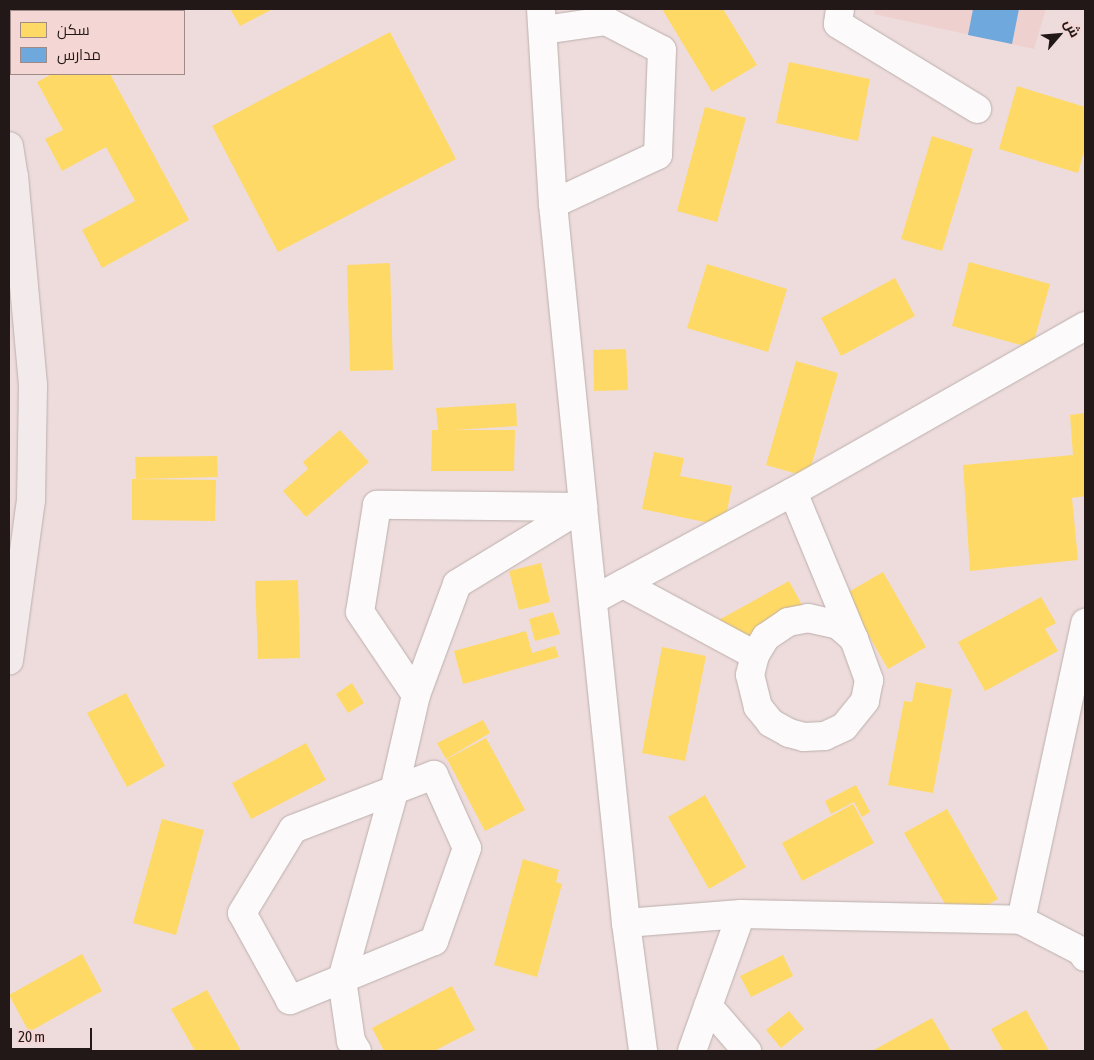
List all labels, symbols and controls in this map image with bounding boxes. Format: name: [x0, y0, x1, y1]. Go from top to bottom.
legend: [10, 10, 185, 75]
north arrow: [1034, 10, 1084, 60]
text: ش: [1061, 17, 1084, 40]
text: سكن: [57, 21, 90, 38]
text: مدارس: [57, 46, 101, 63]
scale bar: [12, 1018, 95, 1050]
text: 20 m: [18, 1028, 45, 1045]

